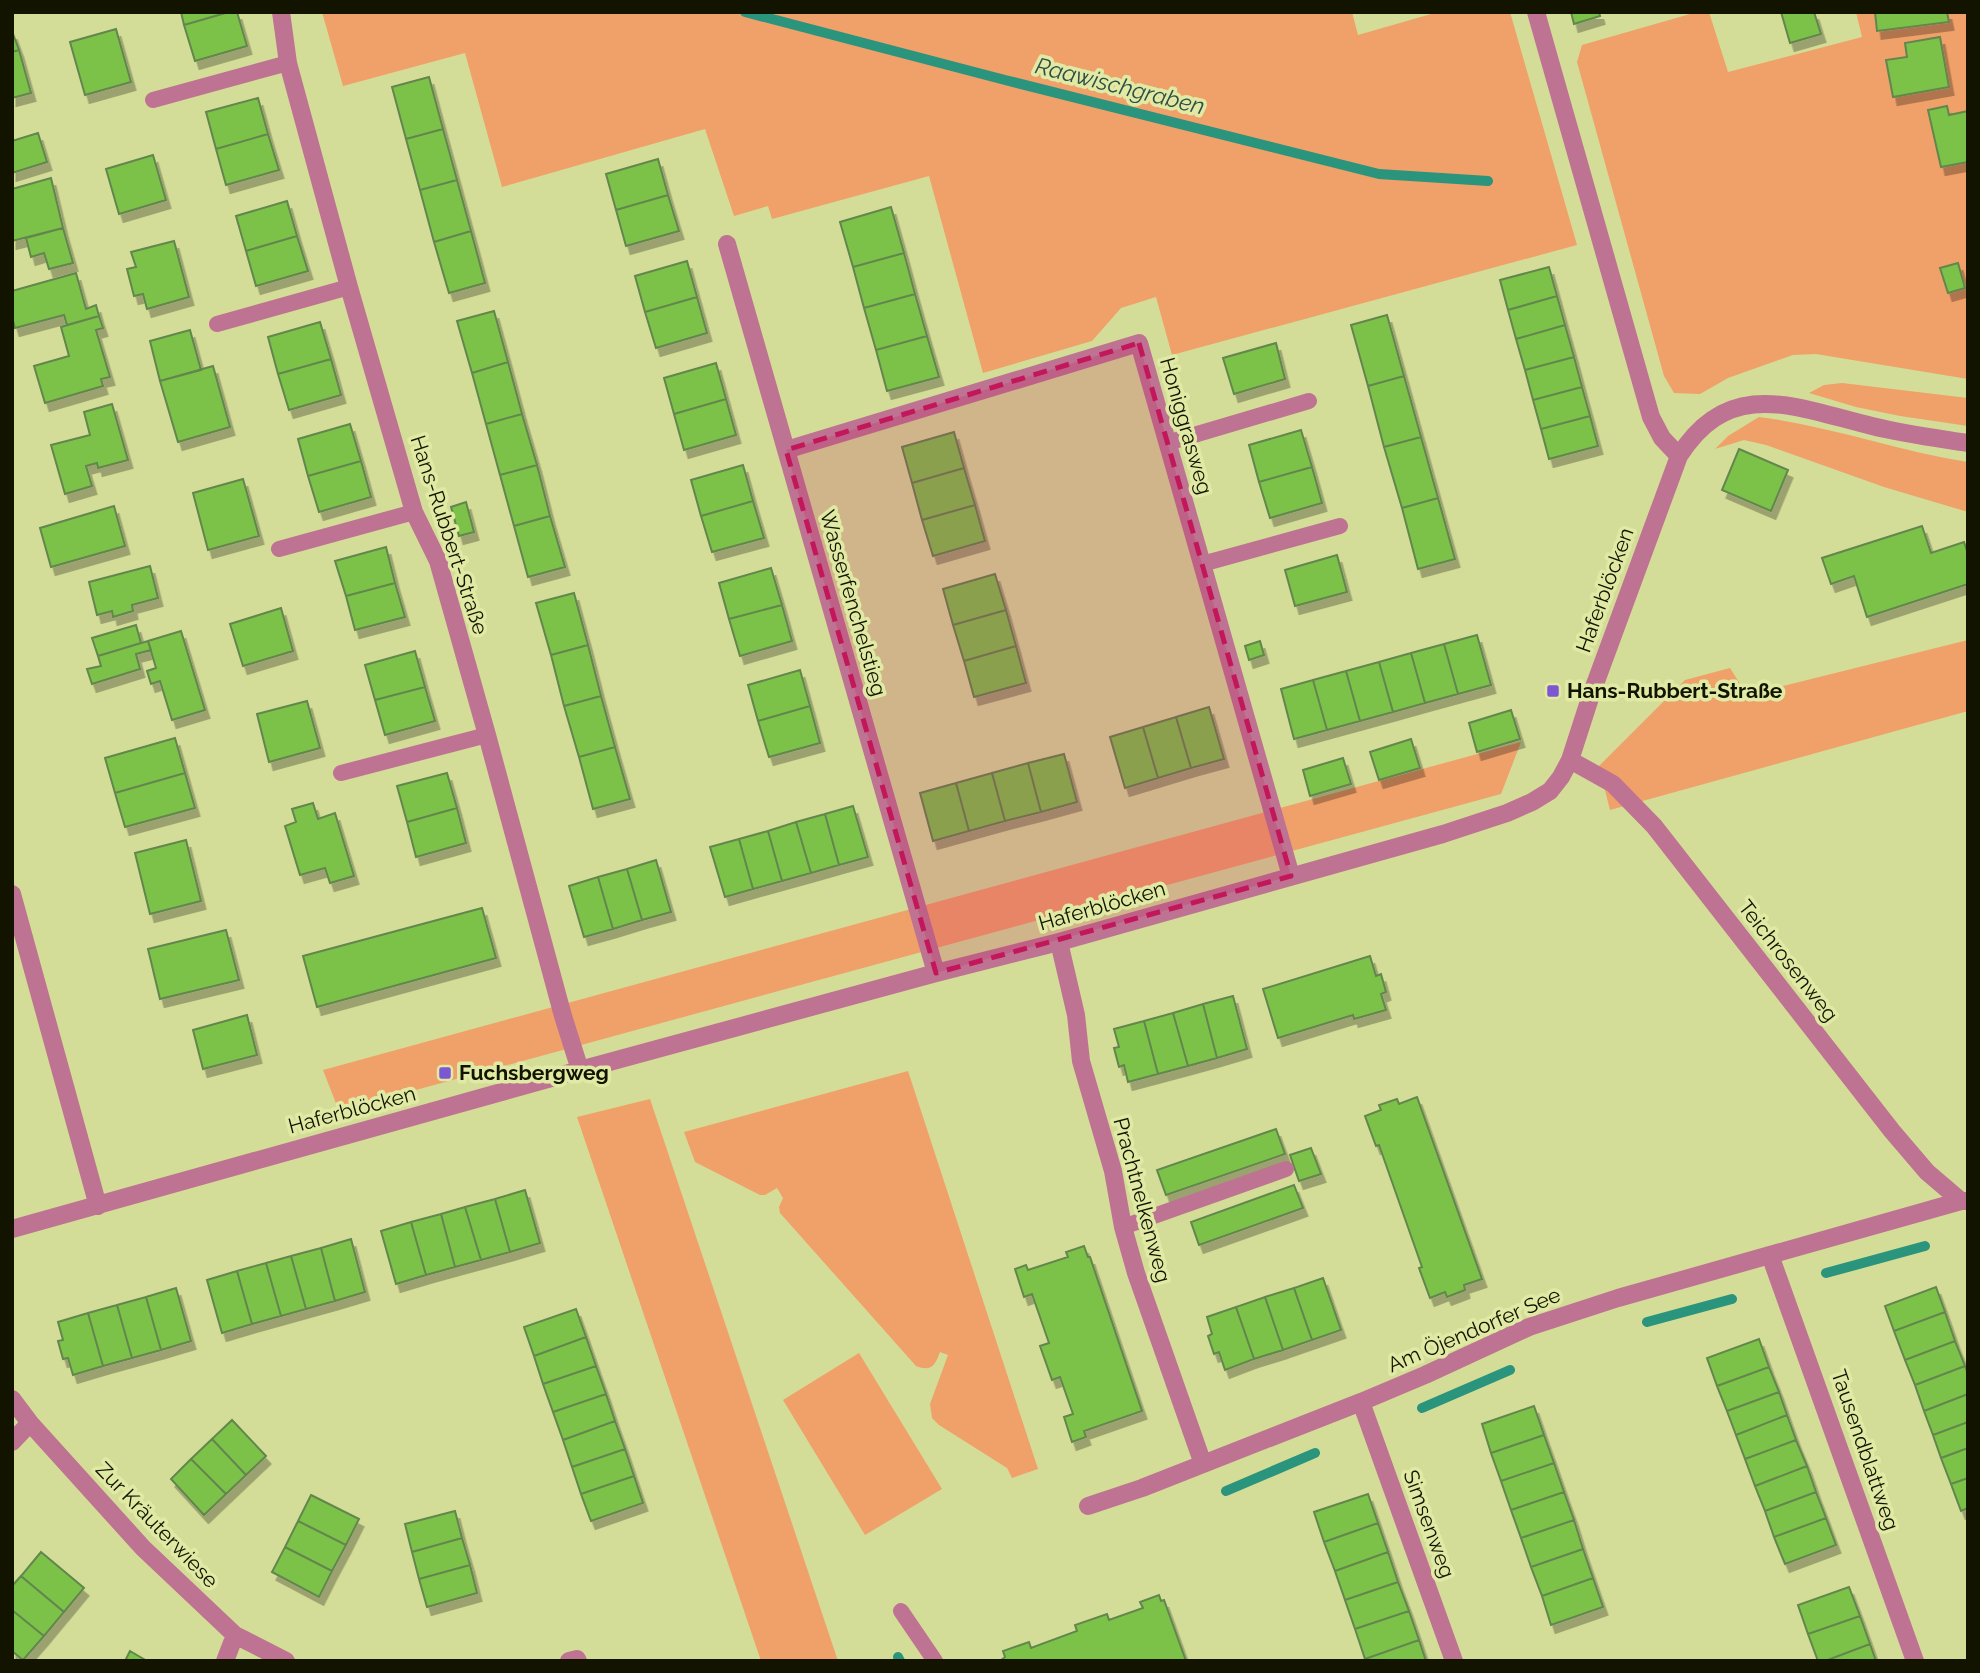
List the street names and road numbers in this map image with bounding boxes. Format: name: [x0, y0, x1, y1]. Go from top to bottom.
street label: Honiggrasweg: [1155, 355, 1218, 497]
street label: Hans-Rubbert-Straße: [405, 432, 493, 638]
street label: Wasserfenchelstieg: [815, 507, 892, 699]
street label: Haferblöcken: [1570, 524, 1639, 656]
street label: Haferblöcken: [1036, 875, 1168, 936]
street label: Teichrosenweg: [1733, 895, 1844, 1026]
street label: Haferblöcken: [285, 1081, 418, 1139]
street label: Prachtnelkenweg: [1108, 1115, 1177, 1285]
street label: Am Öjendorfer See: [1384, 1282, 1564, 1377]
street label: Tausendblattweg: [1826, 1366, 1905, 1534]
street label: Zur Kräuterwiese: [91, 1456, 224, 1593]
street label: Simsenweg: [1398, 1466, 1461, 1581]

